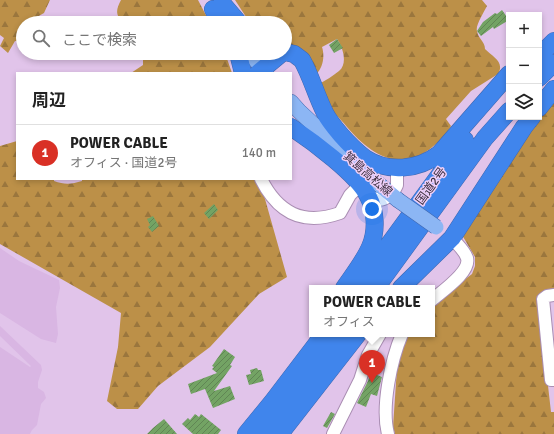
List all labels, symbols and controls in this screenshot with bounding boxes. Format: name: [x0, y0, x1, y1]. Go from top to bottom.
map controls: [506, 12, 542, 120]
button: +: [506, 12, 542, 48]
search box: [16, 16, 292, 60]
icon: search: [30, 27, 52, 49]
text: ここで検索: [62, 31, 137, 49]
button: −: [506, 48, 542, 84]
button: layers: [506, 84, 542, 120]
text: 周辺: [32, 90, 66, 111]
text: POWER CABLE: [70, 134, 168, 152]
text: 1: [41, 145, 49, 161]
text: 140 m: [242, 145, 276, 161]
street label: 箕島高松線: [340, 149, 395, 200]
text: オフィス · 国道2号: [70, 155, 177, 171]
street label: 国道2号: [413, 165, 450, 208]
your location: [362, 199, 382, 219]
popup: [309, 285, 435, 337]
text: POWER CABLE: [323, 293, 421, 311]
text: オフィス: [323, 314, 375, 330]
pin: 1: [359, 350, 385, 383]

